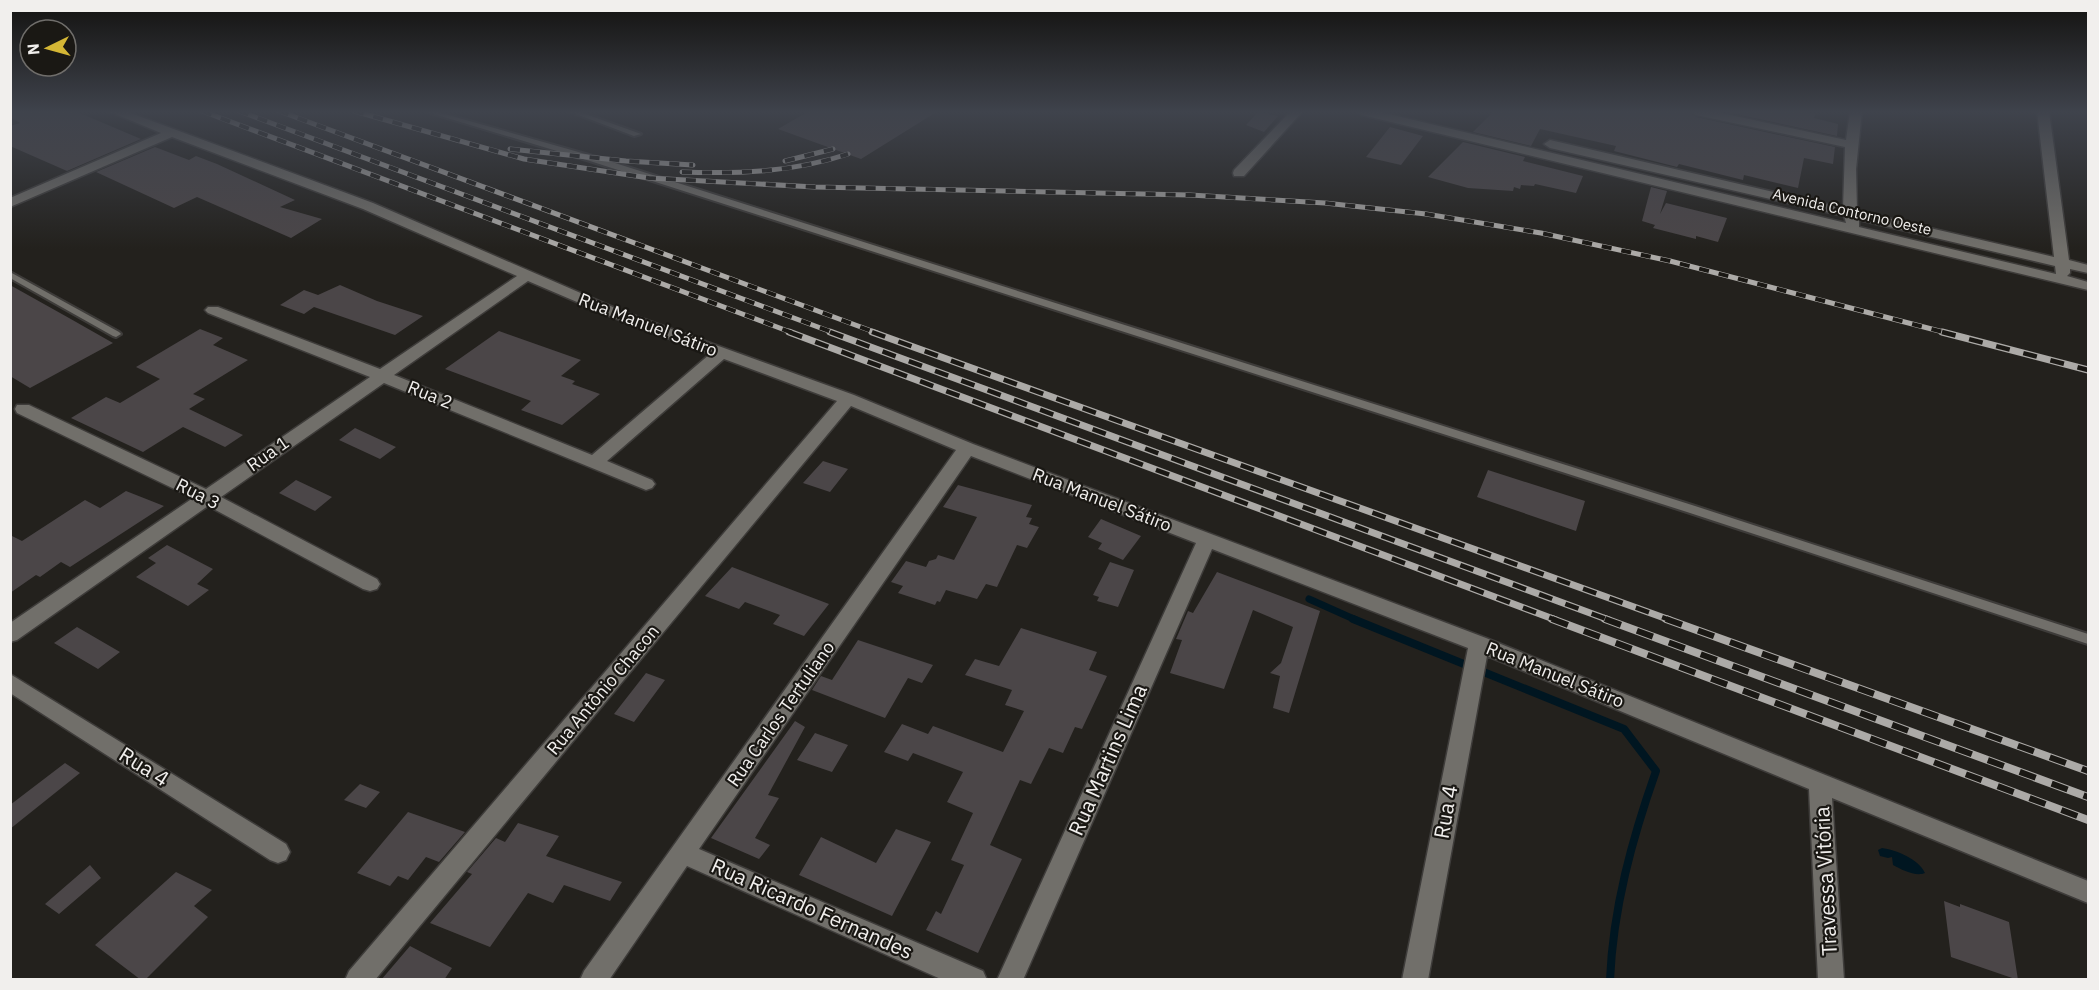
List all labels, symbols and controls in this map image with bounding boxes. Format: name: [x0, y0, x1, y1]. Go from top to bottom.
north arrow: [18, 18, 78, 78]
text: N: [23, 43, 44, 56]
street label: Avenida Contorno Oeste: [1771, 184, 1933, 239]
street label: Rua Manuel Sátiro: [576, 287, 721, 362]
street label: Rua 2: [404, 375, 456, 414]
street label: Rua 1: [242, 431, 293, 476]
street label: Rua Manuel Sátiro: [1030, 462, 1175, 537]
street label: Rua 3: [172, 473, 224, 514]
street label: Rua Antônio Chacon: [541, 620, 664, 760]
street label: Rua Carlos Tertuliano: [722, 636, 839, 791]
street label: Rua Manuel Sátiro: [1483, 636, 1628, 713]
street label: Rua Martins Lima: [1061, 680, 1153, 840]
street label: Rua 4: [114, 740, 175, 792]
street label: Rua 4: [1427, 783, 1464, 841]
street label: Travessa Vitória: [1807, 806, 1843, 956]
street label: Rua Ricardo Fernandes: [707, 851, 918, 965]

